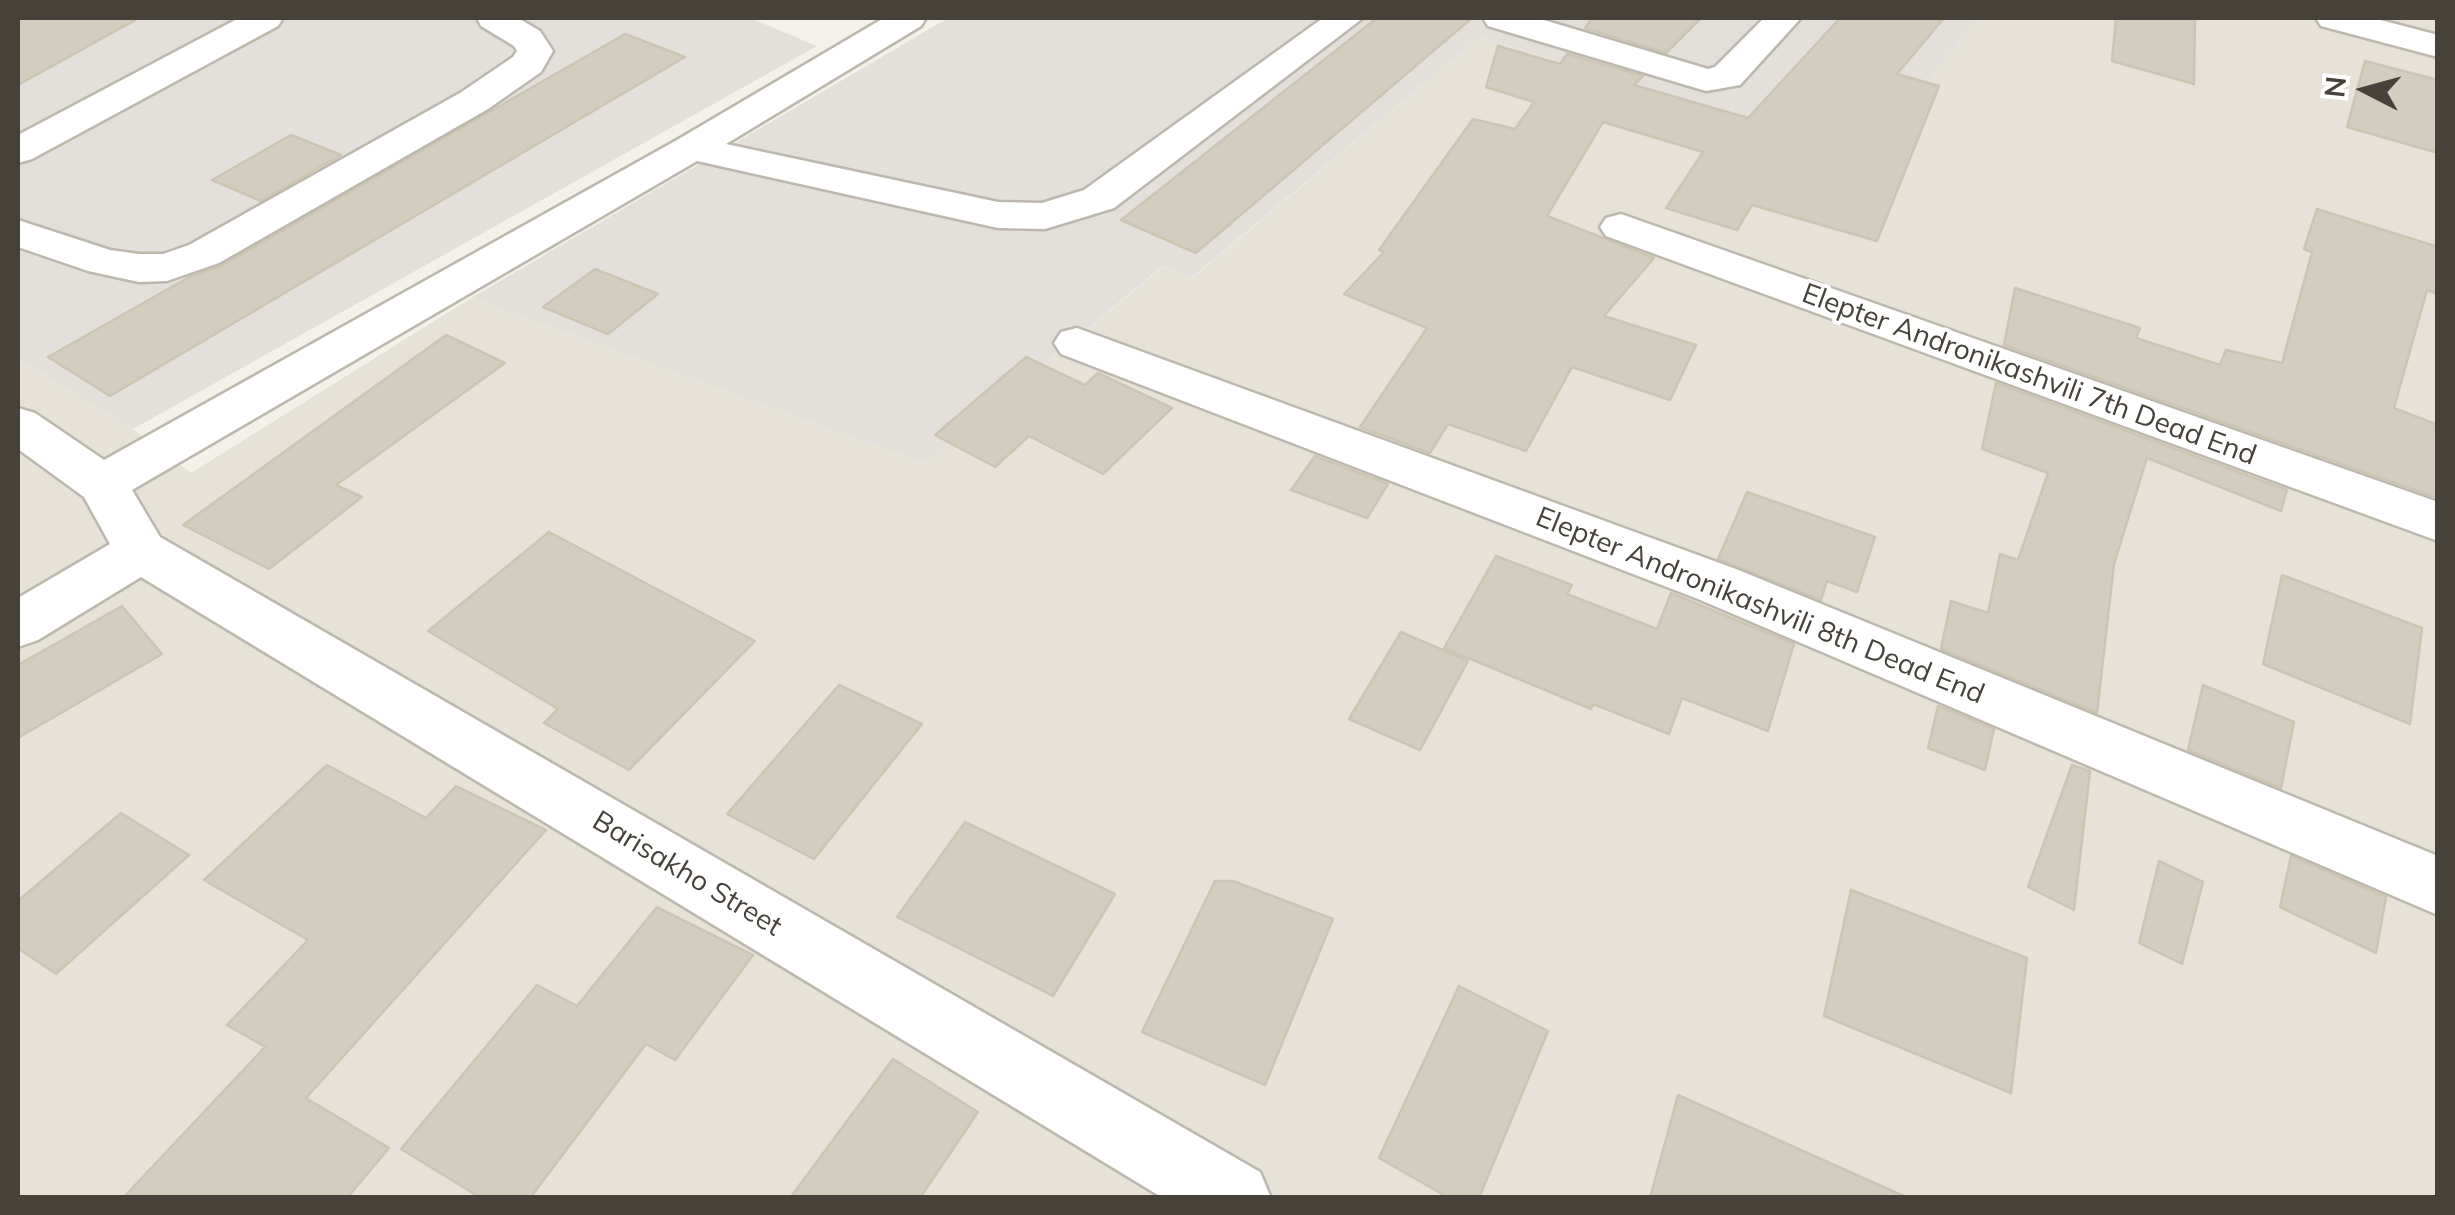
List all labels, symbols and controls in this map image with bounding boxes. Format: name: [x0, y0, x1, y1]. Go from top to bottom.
north arrow: [2315, 40, 2415, 140]
text: N: [2316, 74, 2353, 99]
street label: Elepter Andronikashvili 7th Dead End: [1797, 277, 2261, 473]
street label: Elepter Andronikashvili 8th Dead End: [1531, 500, 1989, 712]
street label: Barisakho Street: [586, 804, 788, 944]

